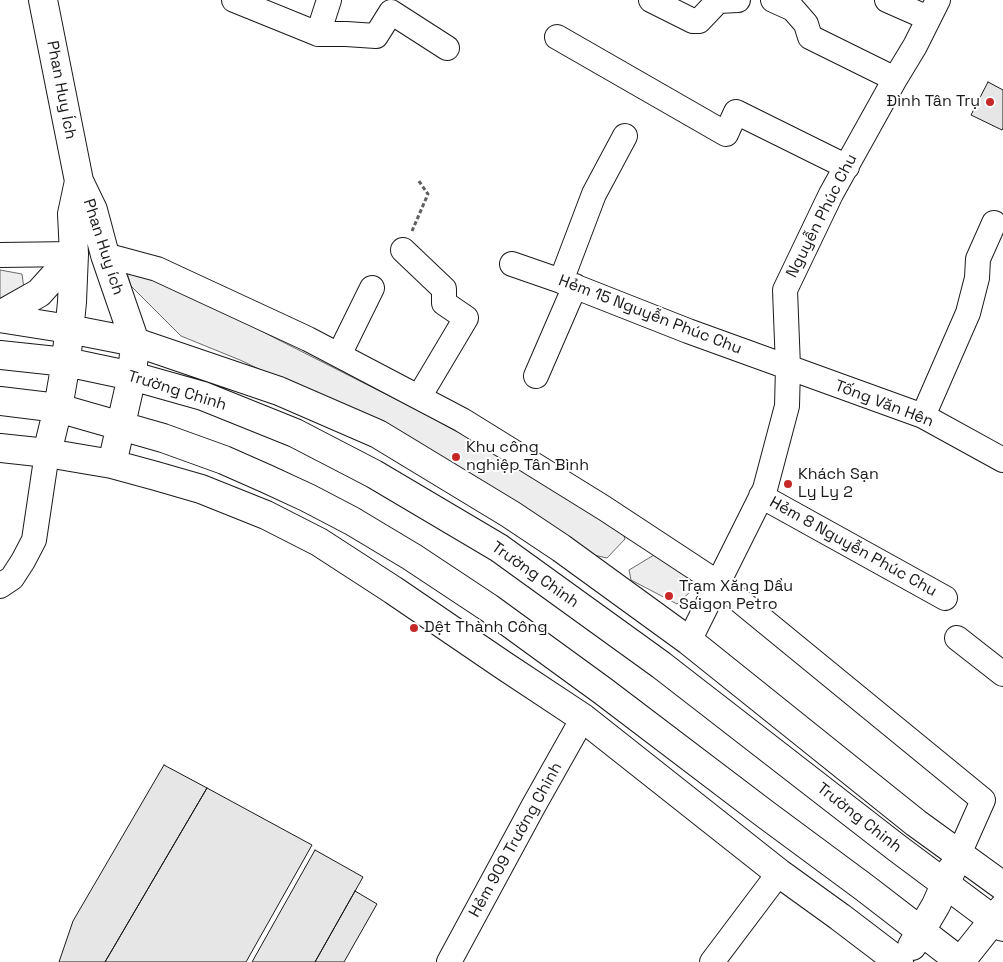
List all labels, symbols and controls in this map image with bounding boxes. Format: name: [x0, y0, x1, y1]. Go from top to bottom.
street label: Phan Huy Ích: [42, 39, 80, 141]
place label: Đình Tân Trụ: [887, 92, 980, 112]
marker: Đình Tân Trụ: [984, 96, 996, 108]
street label: Nguyễn Phúc Chu: [782, 151, 862, 281]
street label: Phan Huy ích: [78, 196, 128, 298]
street label: Hẻm 15 Nguyễn Phúc Chu: [556, 271, 744, 359]
street label: Trường Chinh: [125, 367, 229, 415]
street label: Tống Văn Hên: [832, 376, 936, 432]
place label: Khu công nghiệp Tân Bình: [466, 438, 589, 476]
marker: Khu công nghiệp Tân Bình: [450, 451, 462, 463]
place label: Khách Sạn Ly Ly 2: [798, 465, 879, 503]
marker: Khách Sạn Ly Ly 2: [782, 478, 794, 490]
street label: Hẻm 8 Nguyễn Phúc Chu: [766, 493, 940, 601]
street label: Trường Chinh: [488, 538, 582, 612]
place label: Trạm Xăng Dầu Saigon Petro: [679, 577, 793, 615]
marker: Trạm Xăng Dầu Saigon Petro: [663, 590, 675, 602]
place label: Dệt Thành Công: [424, 618, 548, 638]
marker: Dệt Thành Công: [408, 622, 420, 634]
street label: Hẻm 909 Trường Chinh: [465, 759, 567, 921]
street label: Trường Chinh: [813, 779, 905, 857]

